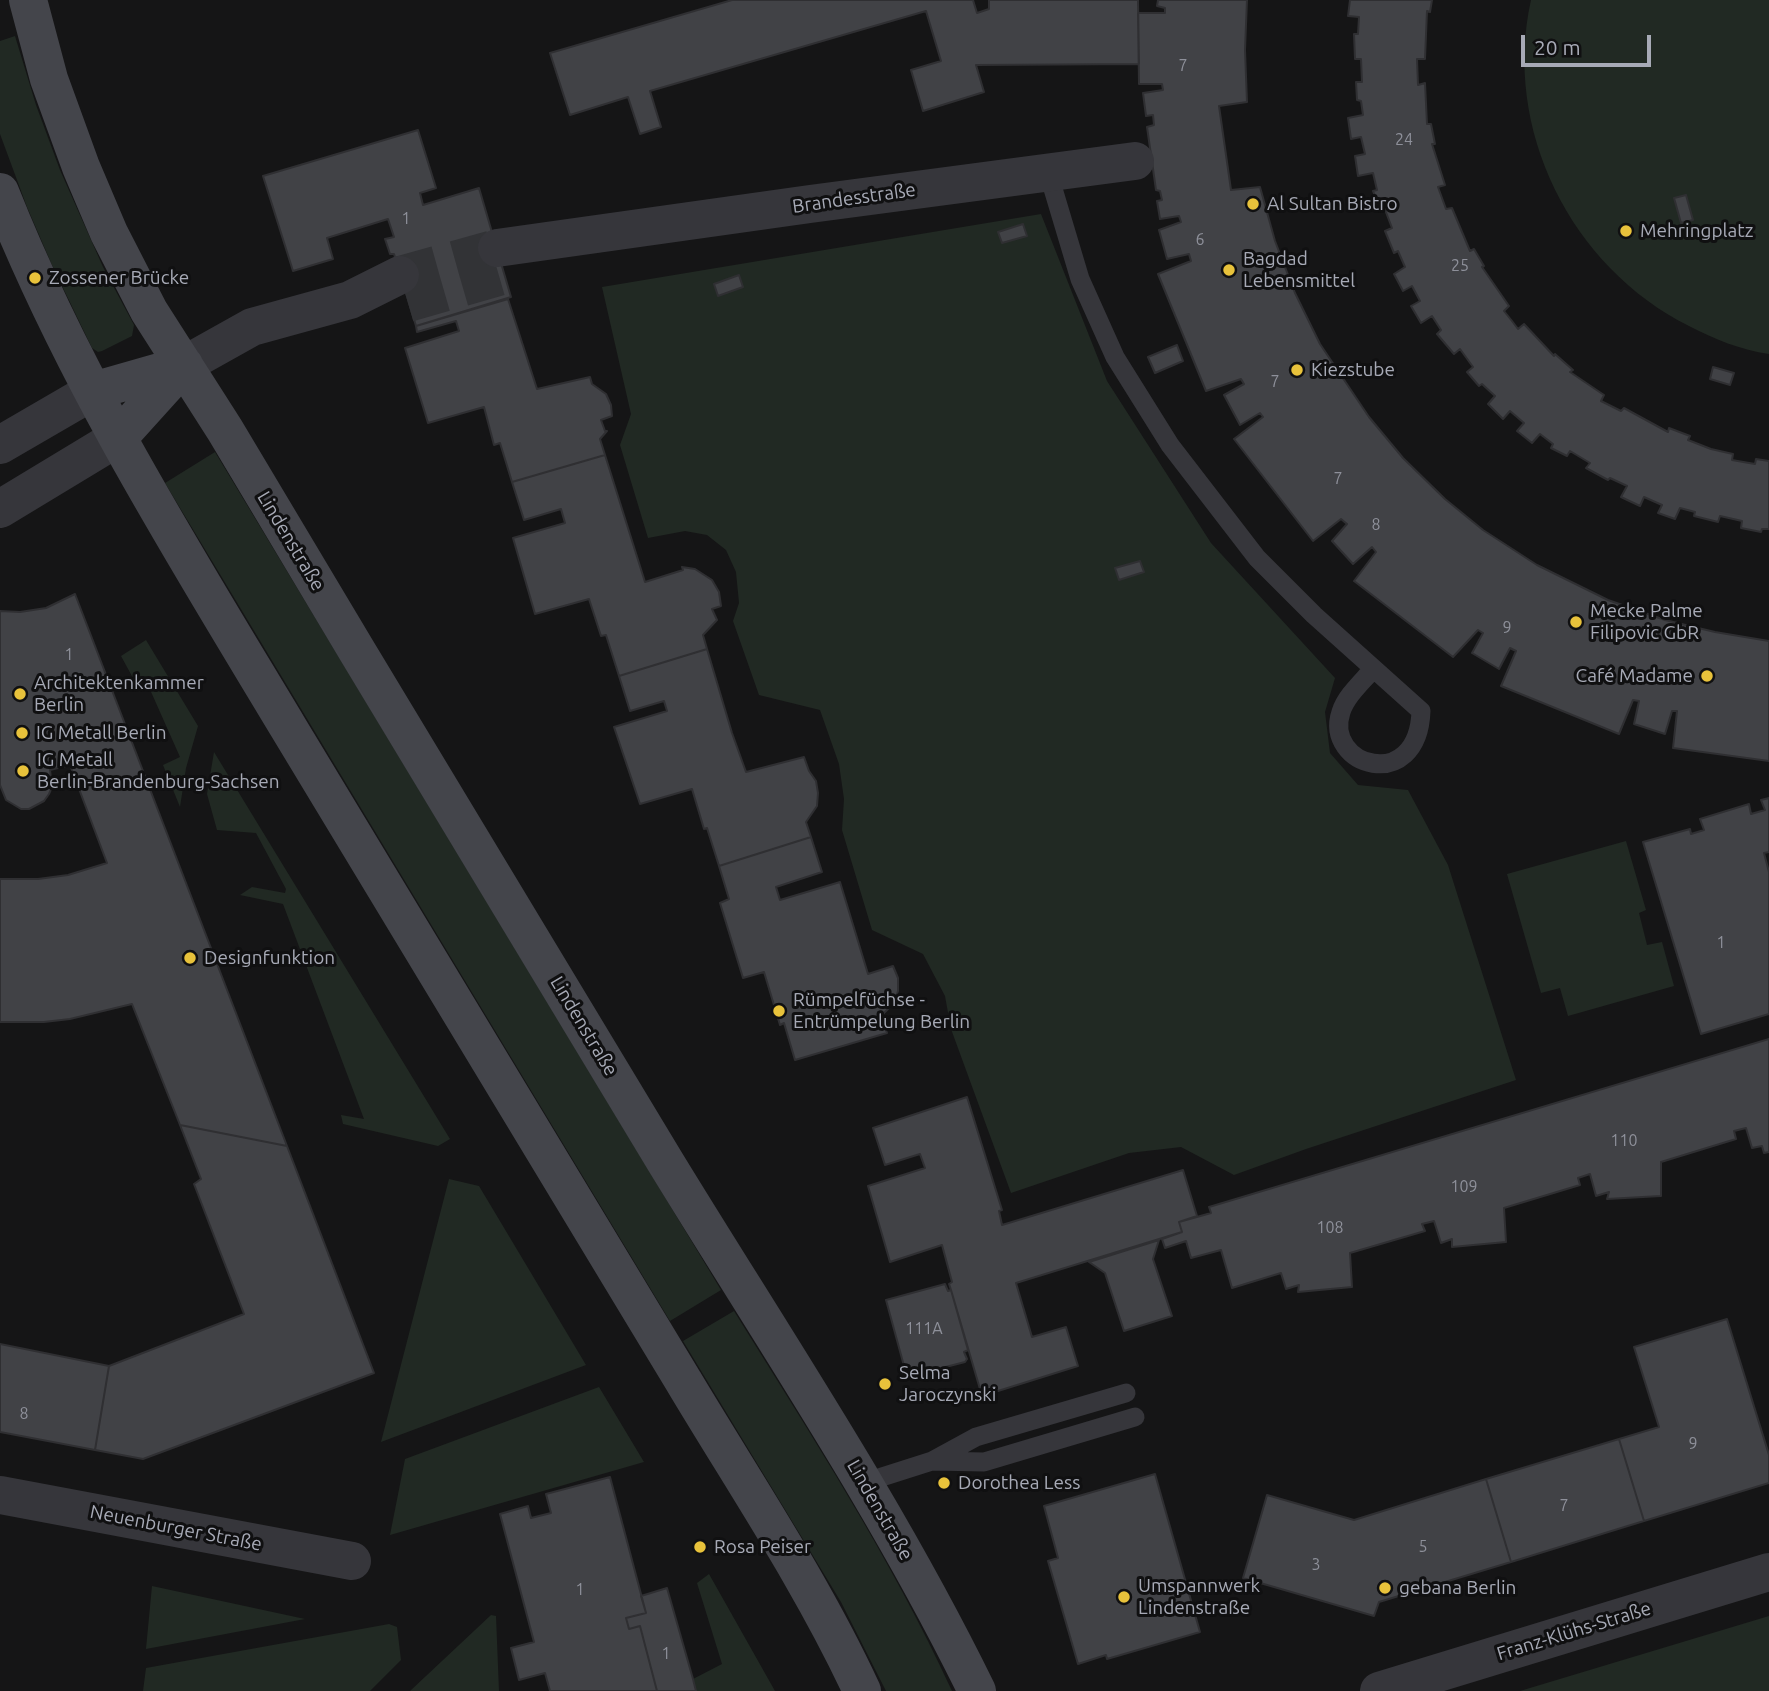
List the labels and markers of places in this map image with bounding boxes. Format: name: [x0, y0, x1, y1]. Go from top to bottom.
place label: Al Sultan Bistro: [1267, 193, 1398, 215]
marker: Al Sultan Bistro: [1245, 196, 1261, 212]
place label: Mehringplatz: [1640, 220, 1754, 242]
marker: Mehringplatz: [1618, 223, 1634, 239]
place label: Bagdad Lebensmittel: [1243, 248, 1355, 292]
marker: Bagdad Lebensmittel: [1221, 262, 1237, 278]
place label: Zossener Brücke: [49, 267, 189, 289]
marker: Zossener Brücke: [27, 270, 43, 286]
place label: Kiezstube: [1311, 359, 1395, 381]
marker: Kiezstube: [1289, 362, 1305, 378]
place label: Mecke Palme Filipovic GbR: [1590, 600, 1703, 644]
marker: Mecke Palme Filipovic GbR: [1568, 614, 1584, 630]
place label: Café Madame: [1575, 665, 1693, 687]
marker: Café Madame: [1699, 668, 1715, 684]
place label: Architektenkammer Berlin: [34, 672, 204, 716]
marker: Architektenkammer Berlin: [12, 686, 28, 702]
place label: IG Metall Berlin: [36, 722, 167, 744]
marker: IG Metall Berlin: [14, 725, 30, 741]
place label: IG Metall Berlin-Brandenburg-Sachsen: [37, 749, 280, 793]
marker: IG Metall Berlin-Brandenburg-Sachsen: [15, 763, 31, 779]
place label: Designfunktion: [204, 947, 335, 969]
marker: Designfunktion: [182, 950, 198, 966]
place label: Rümpelfüchse - Entrümpelung Berlin: [793, 989, 970, 1033]
marker: Rümpelfüchse - Entrümpelung Berlin: [771, 1003, 787, 1019]
place label: Selma Jaroczynski: [899, 1362, 996, 1406]
marker: Selma Jaroczynski: [877, 1376, 893, 1392]
place label: Dorothea Less: [958, 1472, 1080, 1494]
marker: Dorothea Less: [936, 1475, 952, 1491]
place label: Rosa Peiser: [714, 1536, 811, 1558]
marker: Rosa Peiser: [692, 1539, 708, 1555]
place label: Umspannwerk Lindenstraße: [1138, 1575, 1260, 1619]
place label: gebana Berlin: [1399, 1577, 1516, 1599]
marker: gebana Berlin: [1377, 1580, 1393, 1596]
marker: Umspannwerk Lindenstraße: [1116, 1589, 1132, 1605]

